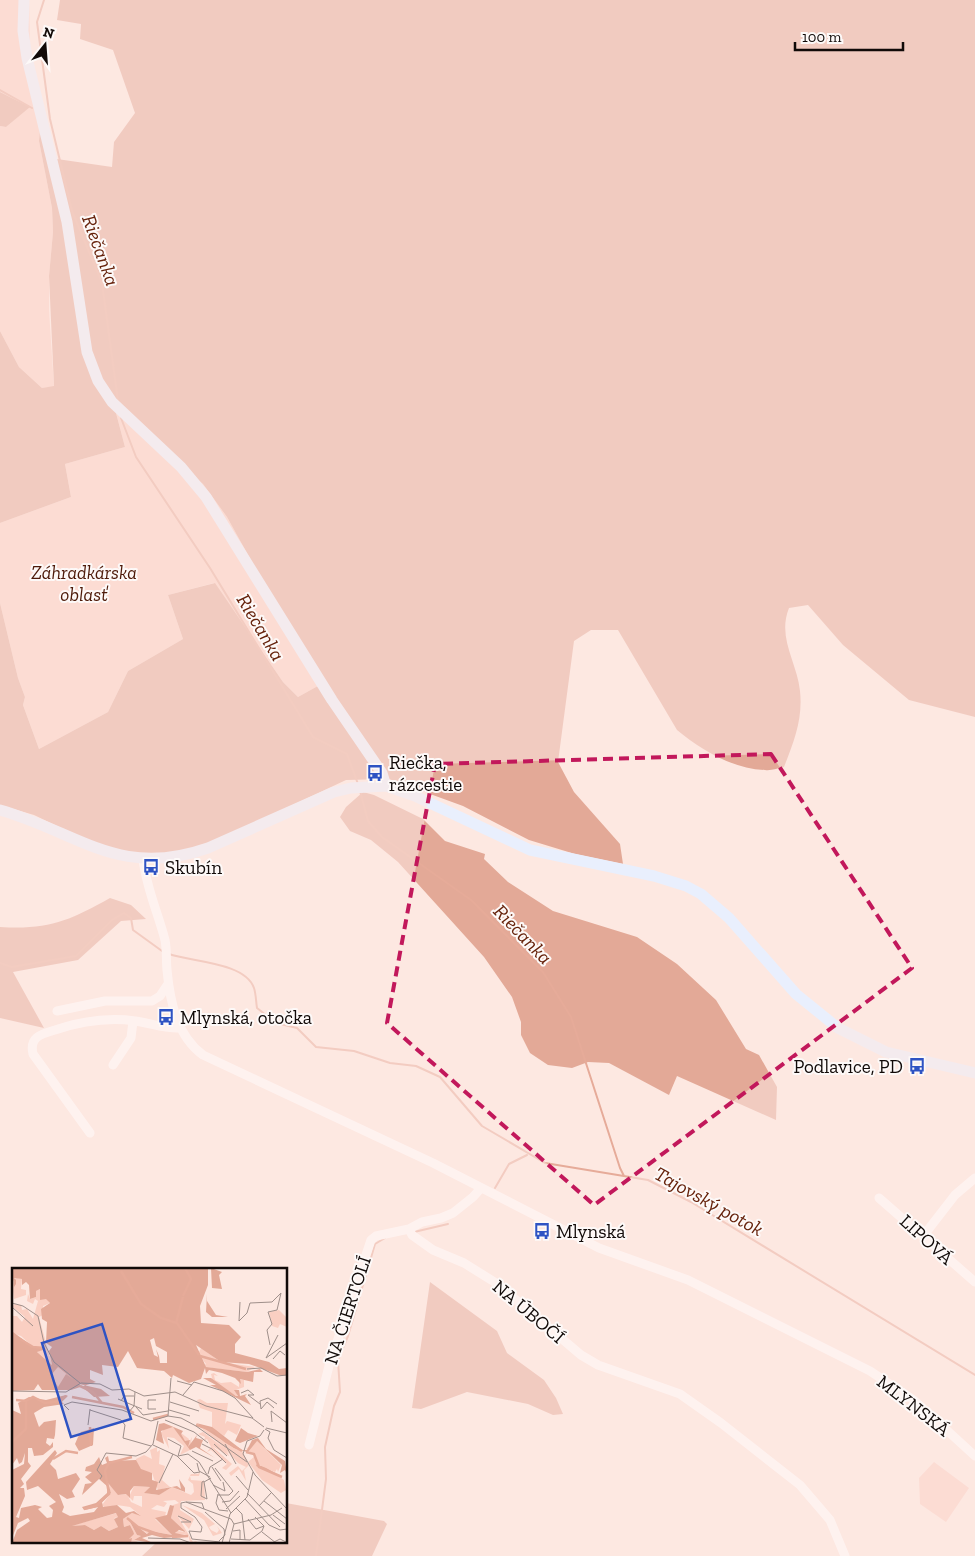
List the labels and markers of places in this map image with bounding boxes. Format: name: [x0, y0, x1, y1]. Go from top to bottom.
place label: Riečka, rázcestie: [389, 751, 462, 796]
bus stop icon: Riečka, rázcestie: [365, 763, 385, 783]
place label: Skubín: [165, 856, 222, 879]
bus stop icon: Skubín: [141, 857, 161, 877]
place label: Mlynská, otočka: [180, 1006, 312, 1029]
bus stop icon: Mlynská, otočka: [156, 1007, 176, 1027]
place label: Podlavice, PD: [794, 1055, 903, 1078]
bus stop icon: Podlavice, PD: [907, 1056, 927, 1076]
place label: Mlynská: [556, 1220, 626, 1243]
bus stop icon: Mlynská: [532, 1221, 552, 1241]

